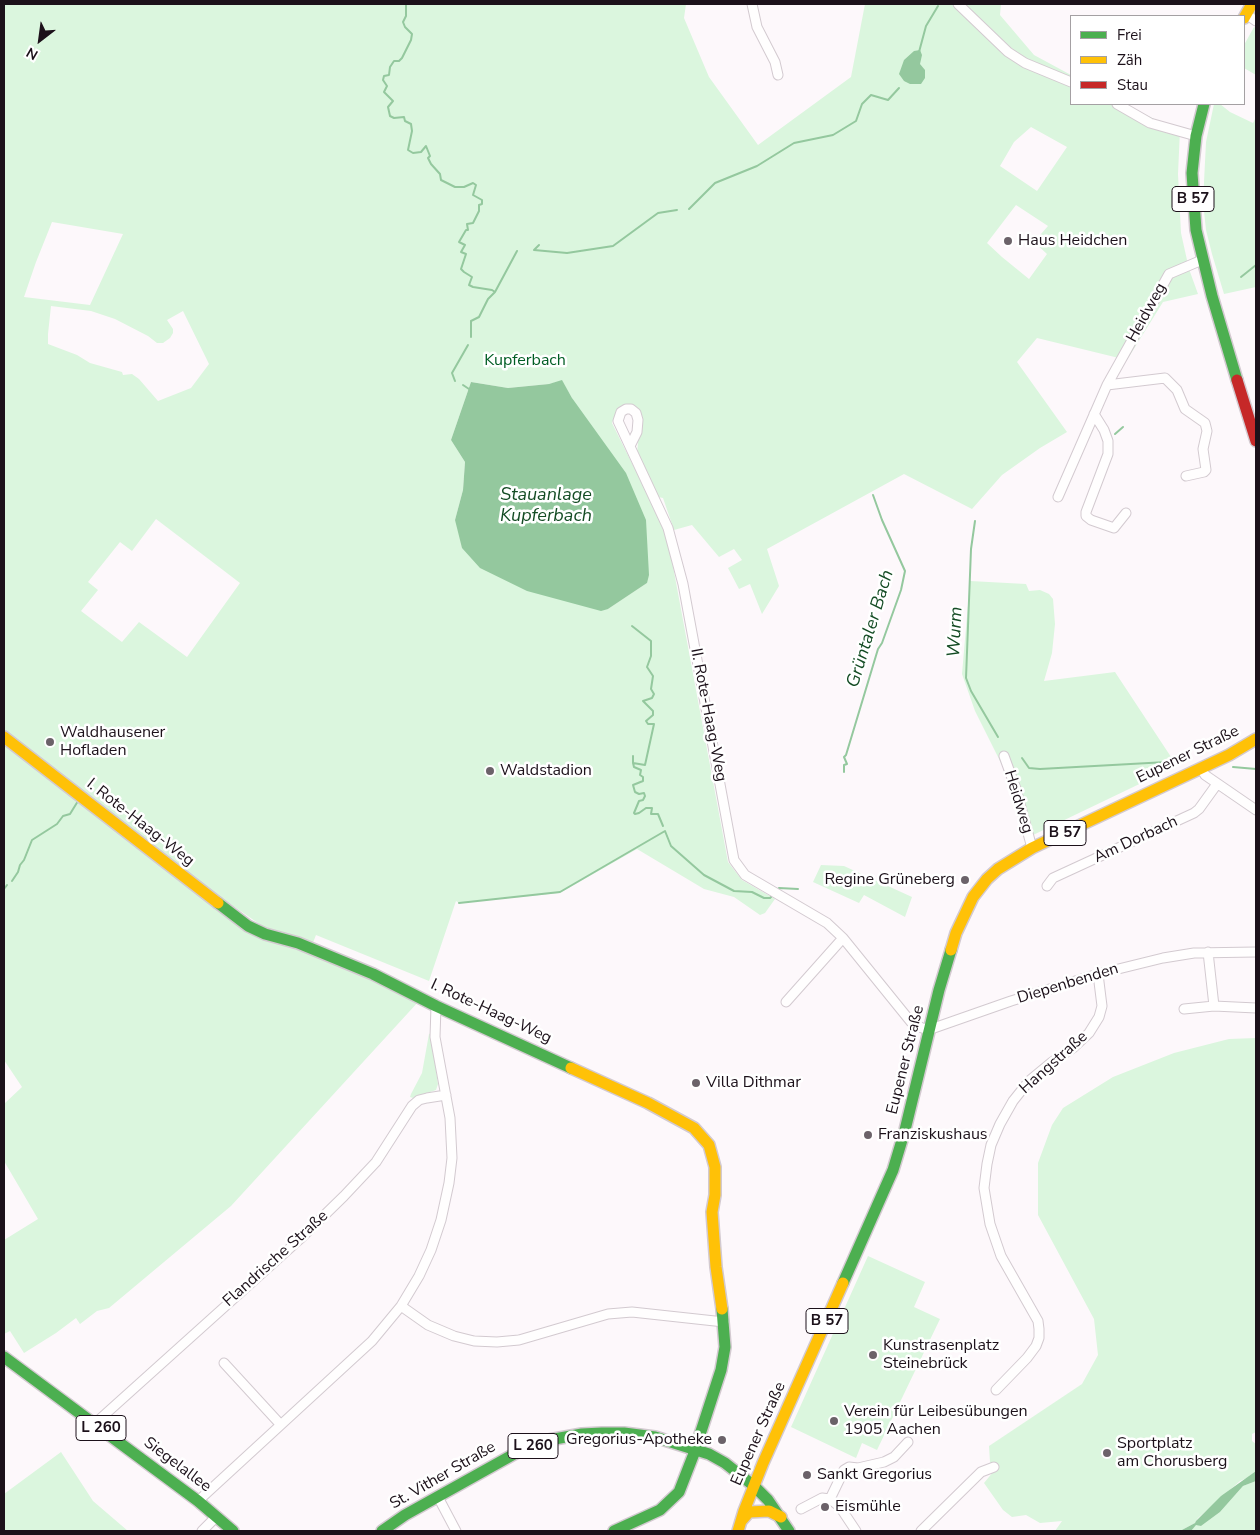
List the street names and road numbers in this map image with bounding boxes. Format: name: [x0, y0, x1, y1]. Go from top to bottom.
road number: B 57: [1172, 186, 1214, 212]
street label: Heidweg: [1123, 280, 1171, 346]
street label: II. Rote-Haag-Weg: [686, 647, 730, 783]
street label: Eupener Straße: [1134, 722, 1242, 788]
street label: Heidweg: [999, 768, 1037, 836]
street label: I. Rote-Haag-Weg: [82, 775, 198, 871]
street label: Am Dorbach: [1091, 812, 1181, 868]
road number: B 57: [1044, 820, 1086, 846]
street label: Diepenbenden: [1015, 959, 1121, 1009]
street label: I. Rote-Haag-Weg: [427, 976, 555, 1048]
street label: Eupener Straße: [883, 1004, 929, 1116]
street label: Hangstraße: [1016, 1027, 1092, 1099]
street label: Flandrische Straße: [220, 1207, 332, 1311]
road number: B 57: [806, 1308, 848, 1334]
street label: Eupener Straße: [728, 1379, 790, 1489]
road number: L 260: [76, 1416, 126, 1440]
street label: Siegelallee: [139, 1433, 215, 1497]
road number: L 260: [508, 1434, 558, 1458]
street label: St. Vither Straße: [387, 1438, 499, 1514]

